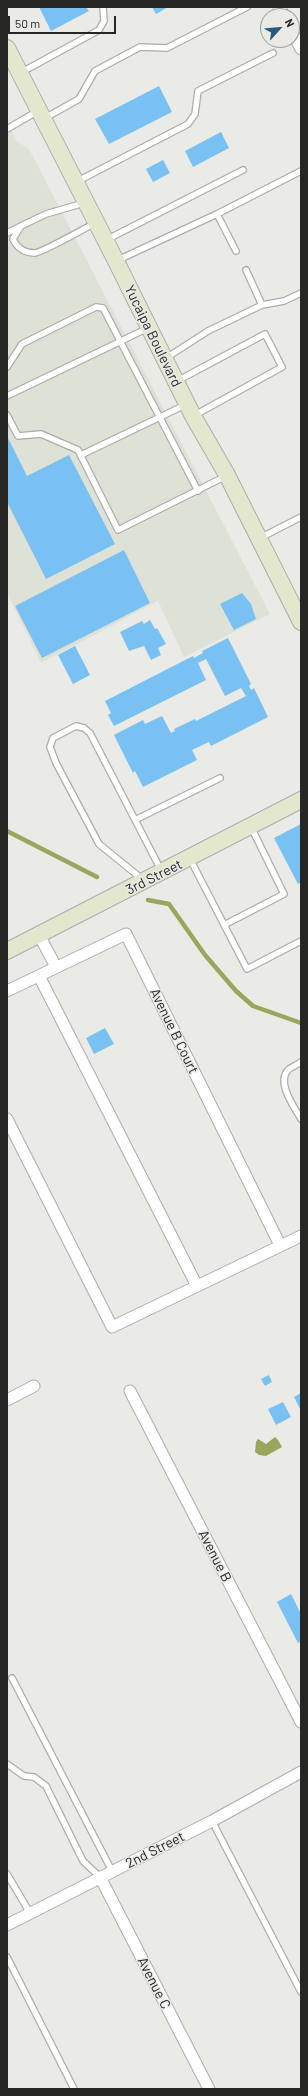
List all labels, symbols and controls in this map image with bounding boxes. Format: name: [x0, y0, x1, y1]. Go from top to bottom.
scale bar: [10, 8, 118, 34]
north arrow: [260, 8, 300, 48]
text: 50 m: [15, 16, 40, 30]
text: N: [283, 17, 298, 29]
street label: Yucaipa Boulevard: [121, 282, 185, 390]
street label: 3rd Street: [123, 856, 185, 898]
street label: Avenue B Court: [146, 986, 202, 1076]
street label: Avenue B: [195, 1527, 235, 1585]
street label: 2nd Street: [123, 1828, 187, 1872]
street label: Avenue C: [134, 1954, 174, 2012]

